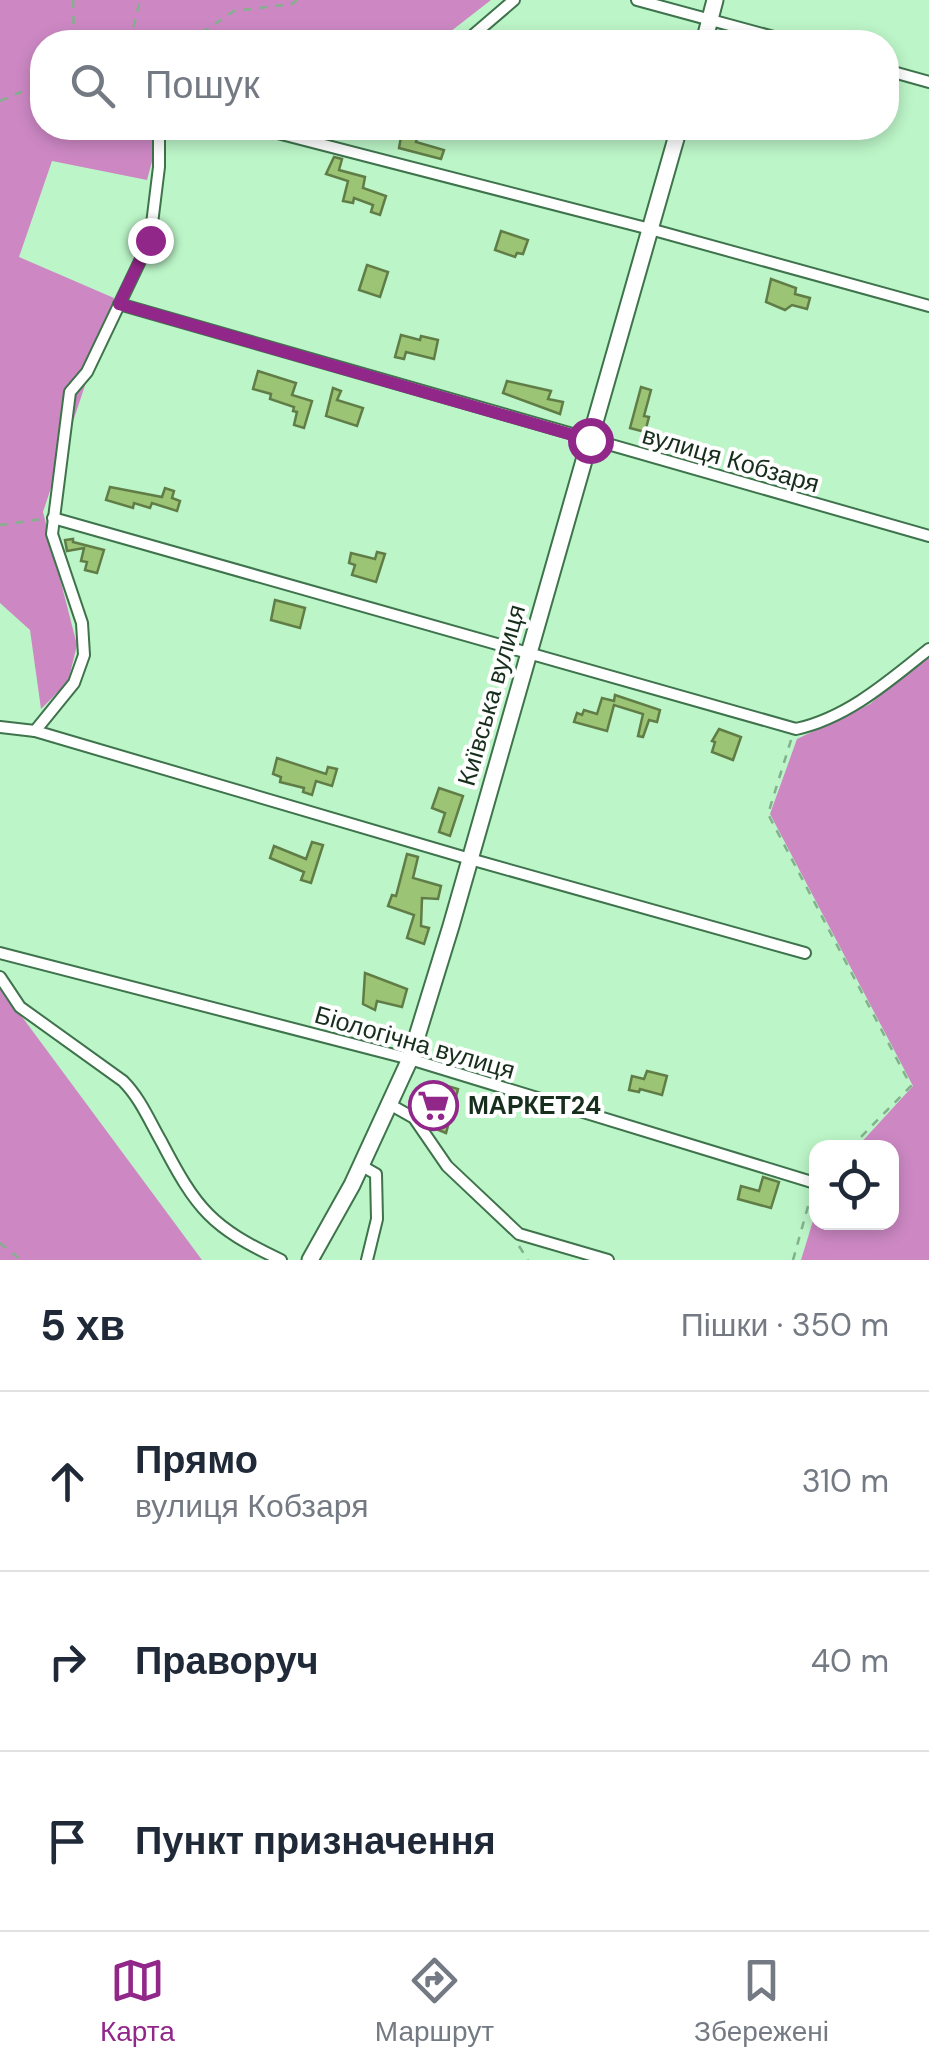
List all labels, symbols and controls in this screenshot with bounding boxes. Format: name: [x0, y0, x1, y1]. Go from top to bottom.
search box: [30, 30, 899, 140]
icon: search: [65, 58, 120, 113]
text: Пошук: [145, 60, 260, 110]
route end: [128, 218, 174, 264]
route start: [568, 418, 614, 464]
street label: вулиця Кобзаря: [639, 418, 823, 500]
street label: Київська вулиця: [450, 601, 533, 790]
street label: Біологічна вулиця: [311, 998, 519, 1087]
supermarket icon: МАРКЕТ24: [407, 1079, 459, 1131]
place label: МАРКЕТ24: [468, 1089, 601, 1122]
map controls: [809, 1140, 899, 1230]
button: locate: [809, 1140, 899, 1230]
text: 5 хв: [40, 1298, 125, 1353]
text: Пішки · 350 m: [681, 1304, 889, 1346]
text: Прямо: [135, 1435, 258, 1485]
icon: ahead: [40, 1454, 95, 1509]
text: 310 m: [802, 1460, 889, 1502]
text: вулиця Кобзаря: [135, 1485, 369, 1527]
icon: right: [40, 1634, 95, 1689]
text: Праворуч: [135, 1636, 319, 1686]
text: 40 m: [811, 1640, 889, 1682]
icon: arrive: [40, 1814, 95, 1869]
text: Пункт призначення: [135, 1816, 496, 1866]
tab: Карта: [100, 1953, 175, 2050]
tab: Маршрут: [375, 1953, 494, 2050]
tab: Збережені: [694, 1953, 829, 2050]

